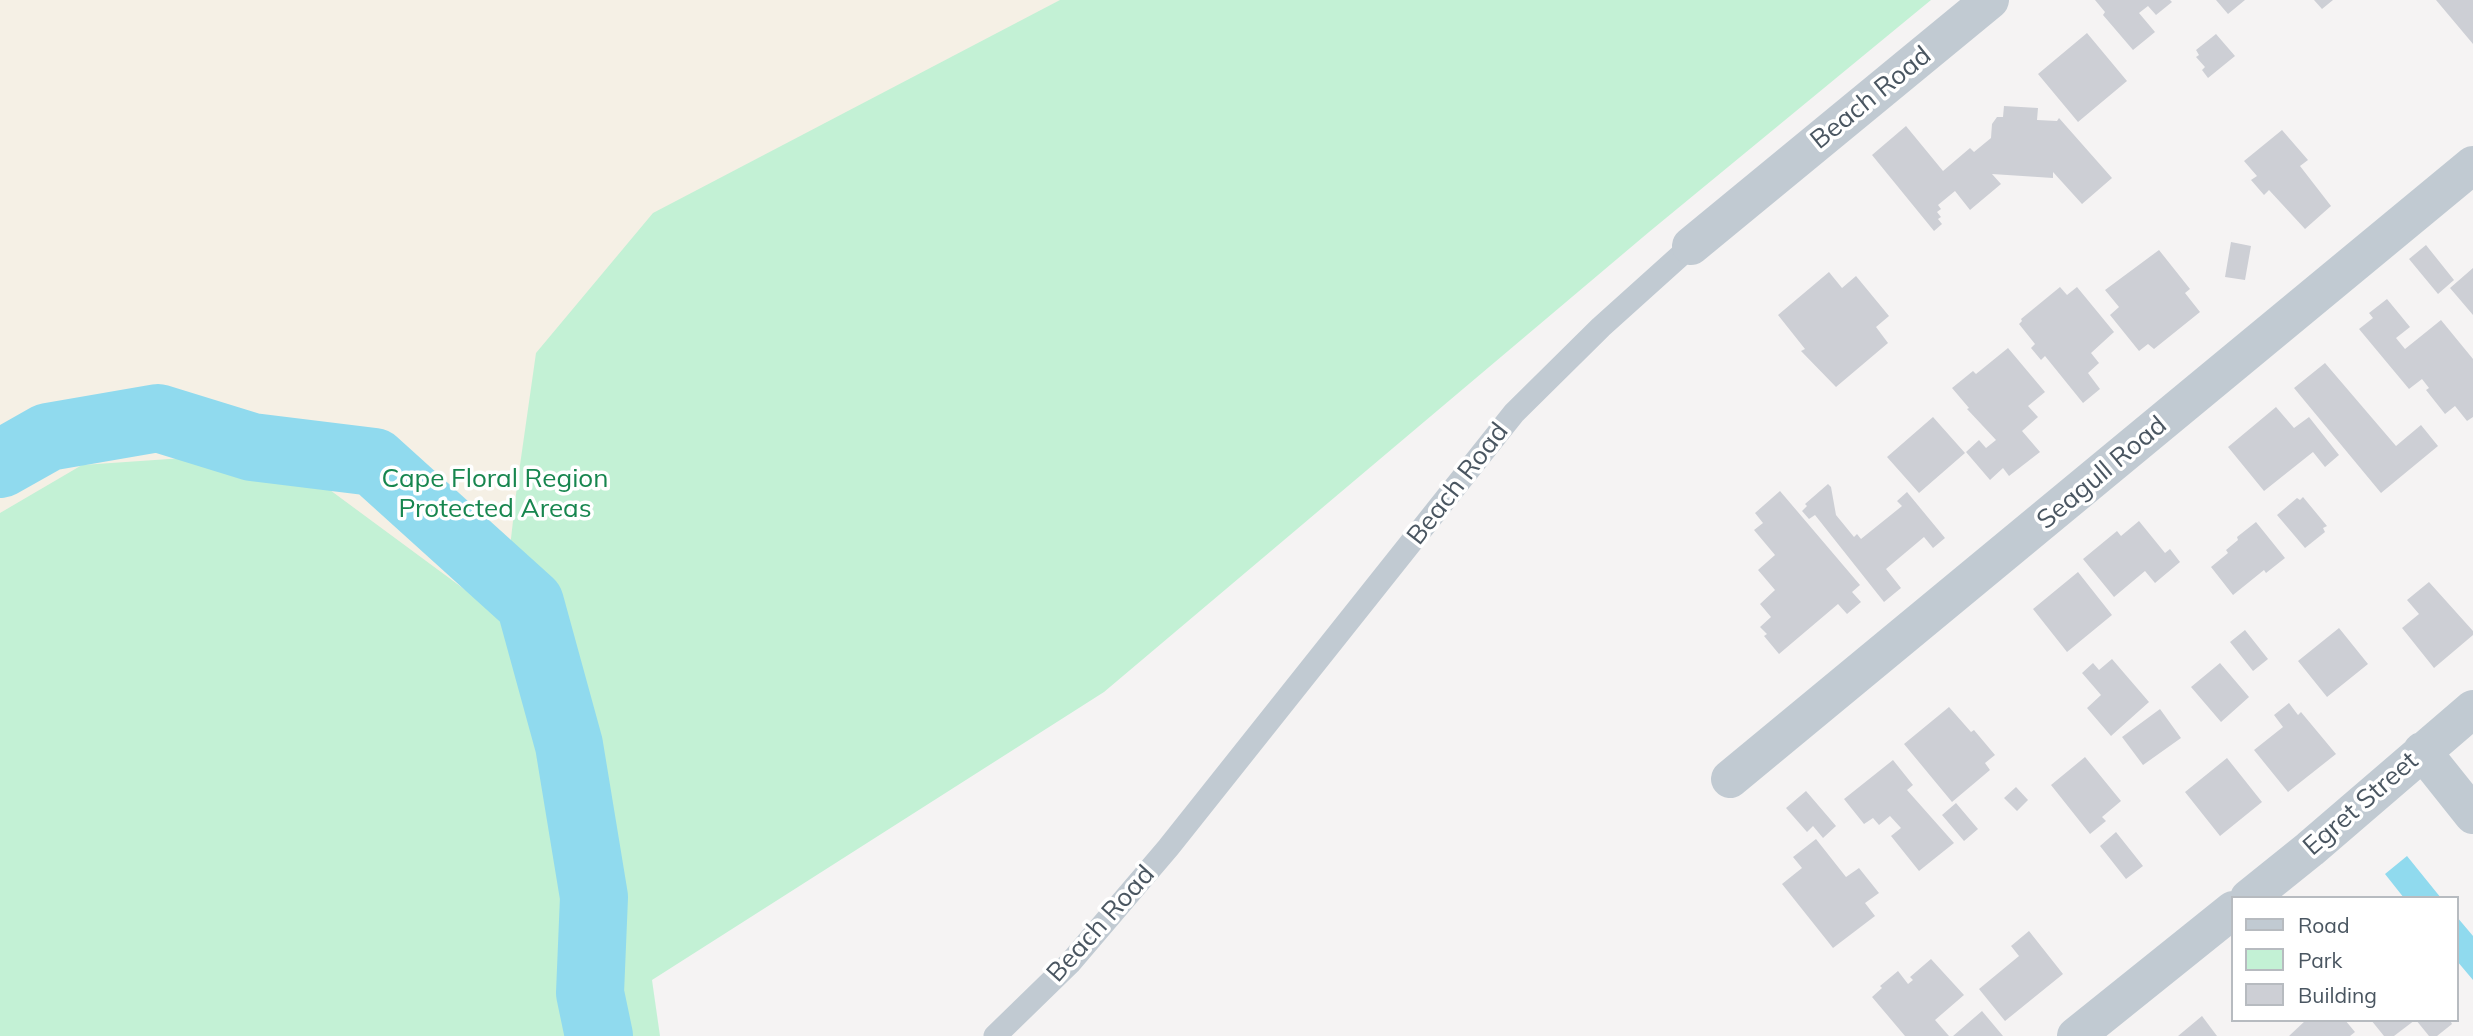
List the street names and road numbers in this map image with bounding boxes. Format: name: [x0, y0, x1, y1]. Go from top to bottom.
street label: Beach Road: [1804, 40, 1938, 156]
street label: Seagull Road: [2031, 410, 2173, 536]
street label: Beach Road: [1401, 417, 1515, 551]
street label: Egret Street: [2297, 746, 2425, 862]
street label: Beach Road: [1041, 859, 1161, 989]

